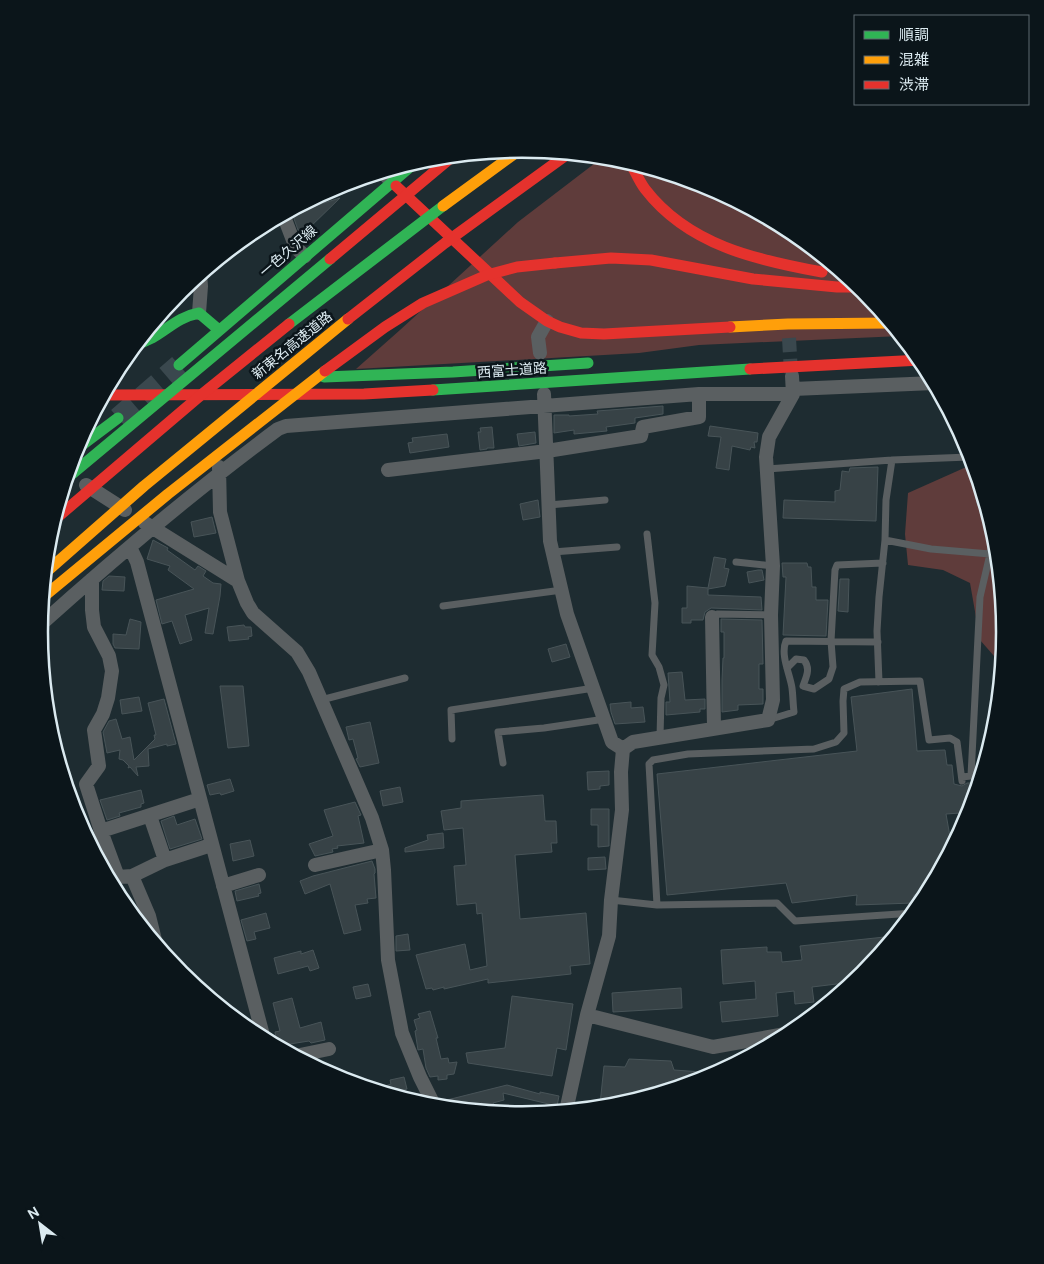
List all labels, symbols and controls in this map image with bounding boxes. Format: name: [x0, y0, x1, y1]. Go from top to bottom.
legend: [854, 15, 1029, 105]
text: 順調: [899, 25, 929, 45]
text: 混雑: [899, 50, 929, 70]
text: 渋滞: [899, 75, 929, 95]
street label: 一色久沢線: [256, 221, 320, 281]
street label: 新東名高速道路: [248, 307, 336, 383]
street label: 西富士道路: [476, 359, 548, 381]
north arrow: [15, 1199, 65, 1249]
text: N: [24, 1203, 42, 1223]

